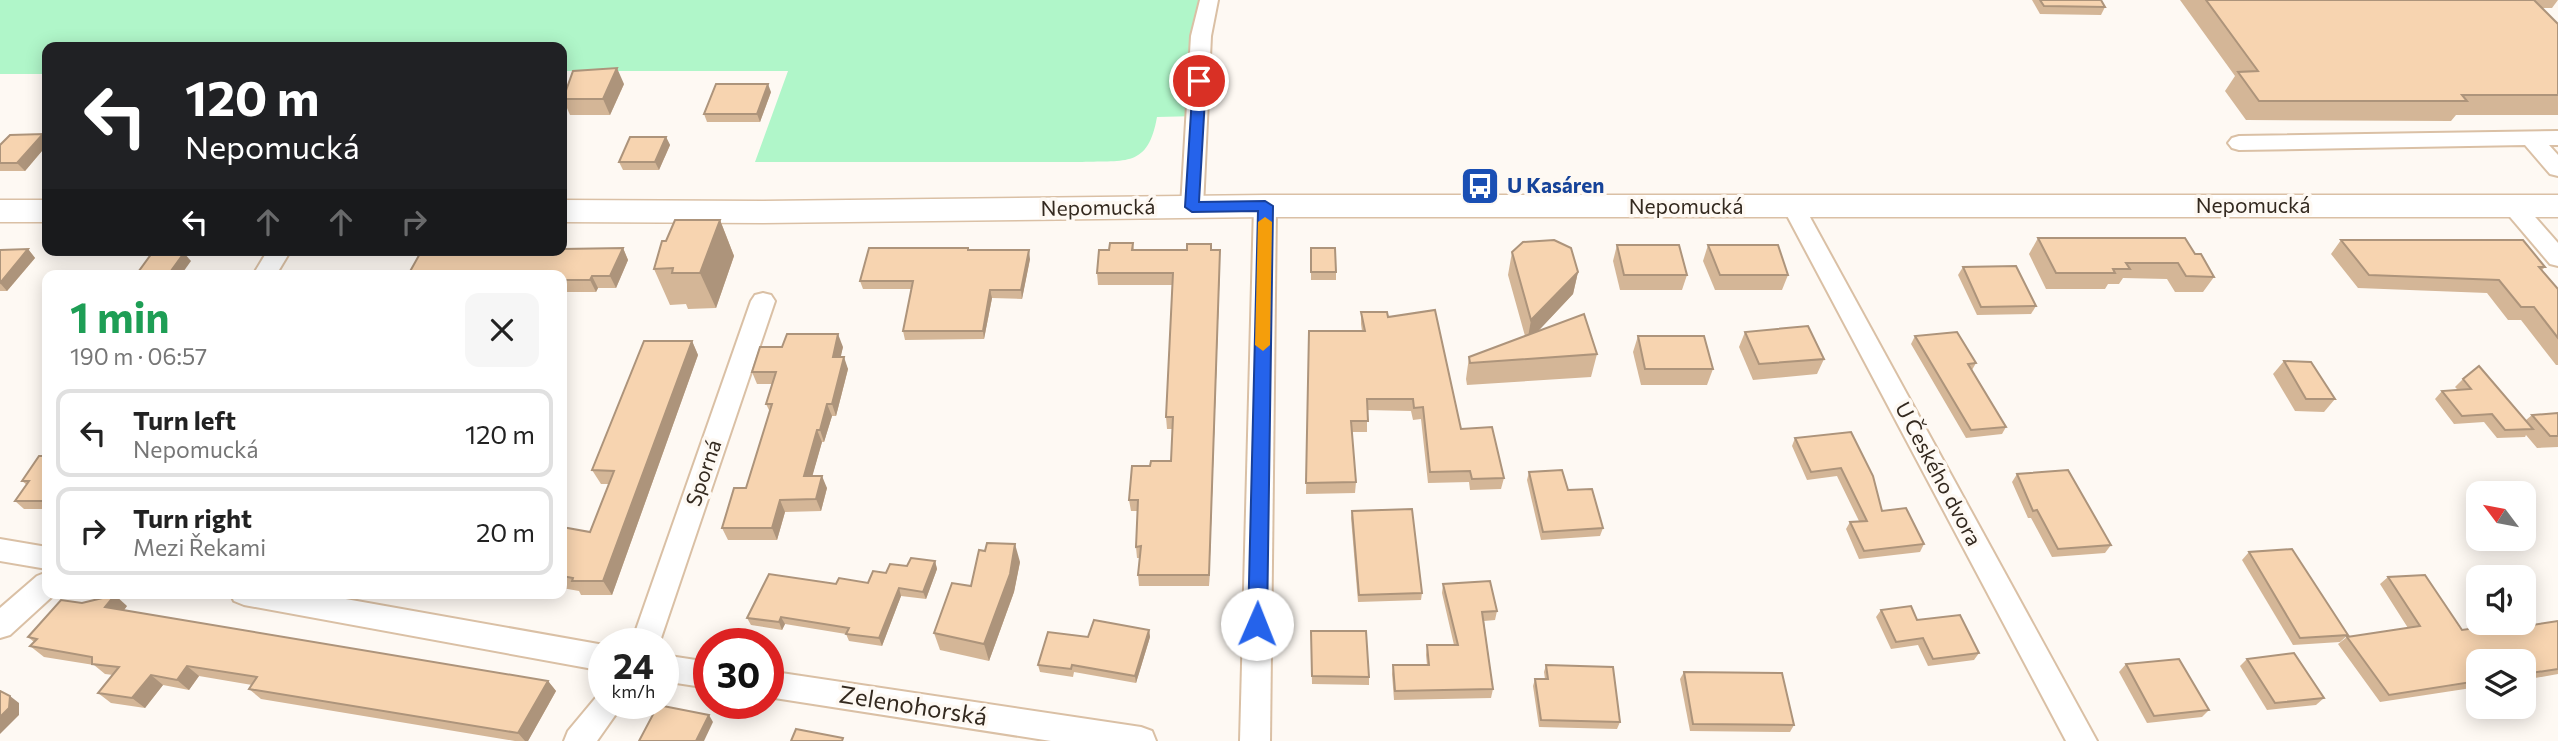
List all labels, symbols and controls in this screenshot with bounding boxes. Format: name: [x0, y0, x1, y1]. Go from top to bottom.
pin: [1169, 51, 1229, 111]
icon: arrive: [1180, 62, 1218, 100]
text: 120 m: [185, 66, 319, 126]
icon: left: [70, 70, 161, 161]
text: Nepomucká: [185, 126, 360, 166]
bus stop icon: U Kasáren: [1459, 165, 1501, 207]
place label: U Kasáren: [1507, 172, 1604, 197]
street label: Nepomucká: [2196, 192, 2310, 217]
street label: Nepomucká: [1040, 193, 1155, 220]
street label: Nepomucká: [1629, 193, 1743, 218]
icon: left: [176, 203, 214, 241]
icon: ahead: [249, 203, 287, 241]
icon: ahead: [322, 203, 360, 241]
icon: right: [395, 203, 433, 241]
text: 1 min: [70, 290, 170, 342]
button: close: [465, 293, 539, 367]
text: 190 m · 06:57: [70, 342, 207, 370]
street label: U Českého dvora: [1891, 397, 1988, 549]
text: Turn left: [133, 404, 236, 435]
icon: left: [74, 414, 112, 452]
text: 120 m: [465, 418, 535, 449]
text: Nepomucká: [133, 435, 259, 463]
street label: Sporná: [680, 436, 726, 509]
north arrow: [2466, 481, 2536, 551]
map controls: [2466, 481, 2536, 719]
text: Turn right: [133, 502, 252, 533]
icon: right: [74, 512, 112, 550]
text: 20 m: [476, 516, 535, 547]
text: Mezi Řekami: [133, 533, 266, 561]
button: sound: [2466, 565, 2536, 635]
position arrow: [1220, 587, 1294, 661]
speed limit sign: 30: [693, 628, 784, 719]
text: 24: [613, 643, 654, 686]
button: layers: [2466, 649, 2536, 719]
street label: Zelenohorská: [837, 679, 989, 731]
text: km/h: [612, 680, 655, 702]

